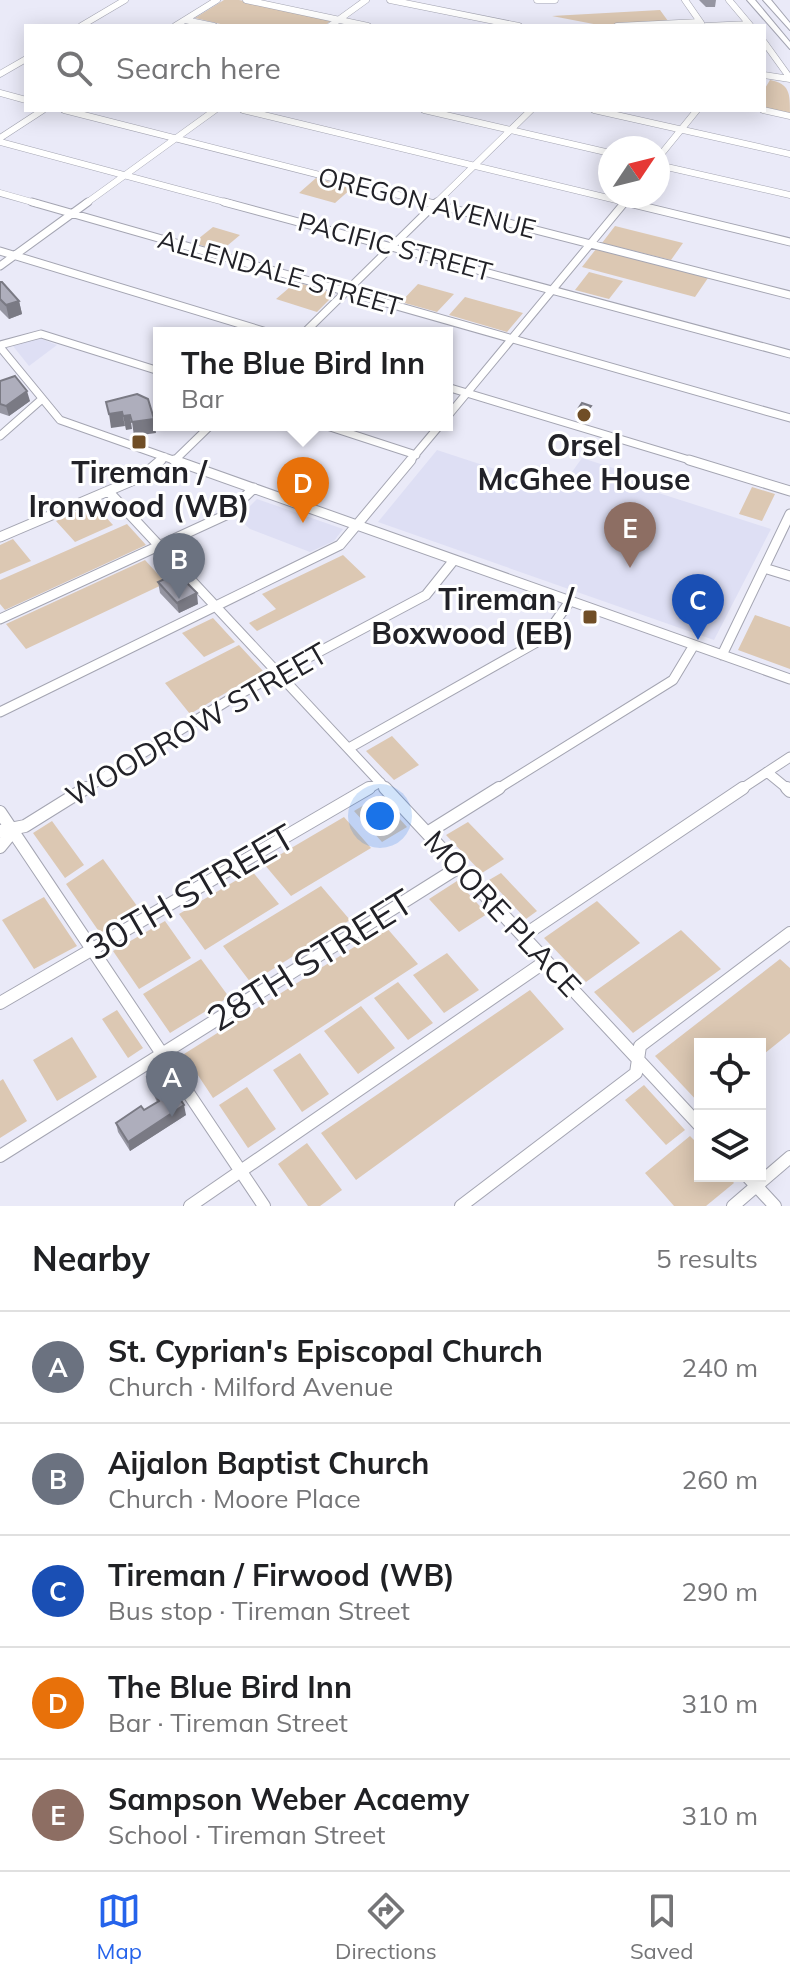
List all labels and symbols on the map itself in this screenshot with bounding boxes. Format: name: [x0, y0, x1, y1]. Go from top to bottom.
north arrow: [598, 136, 670, 208]
street label: OREGON AVENUE: [315, 159, 539, 246]
street label: PACIFIC STREET: [294, 205, 496, 288]
street label: ALLENDALE STREET: [154, 222, 406, 323]
marker: Orsel McGhee House: [575, 406, 593, 424]
place label: Orsel McGhee House: [478, 426, 690, 498]
marker: Tireman / Ironwood (WB): [130, 433, 148, 451]
place label: Tireman / Ironwood (WB): [29, 453, 249, 525]
pin: D: [277, 457, 329, 523]
pin: E: [604, 502, 656, 568]
pin: B: [153, 533, 205, 599]
pin: C: [672, 574, 724, 640]
place label: Tireman / Boxwood (EB): [371, 580, 576, 652]
marker: Tireman / Boxwood (EB): [581, 608, 599, 626]
street label: WOODROW STREET: [59, 634, 334, 815]
your location: [360, 796, 400, 836]
street label: 30TH STREET: [77, 813, 303, 970]
street label: MOORE PLACE: [416, 822, 589, 1004]
street label: 28TH STREET: [199, 878, 421, 1041]
pin: A: [146, 1051, 198, 1117]

